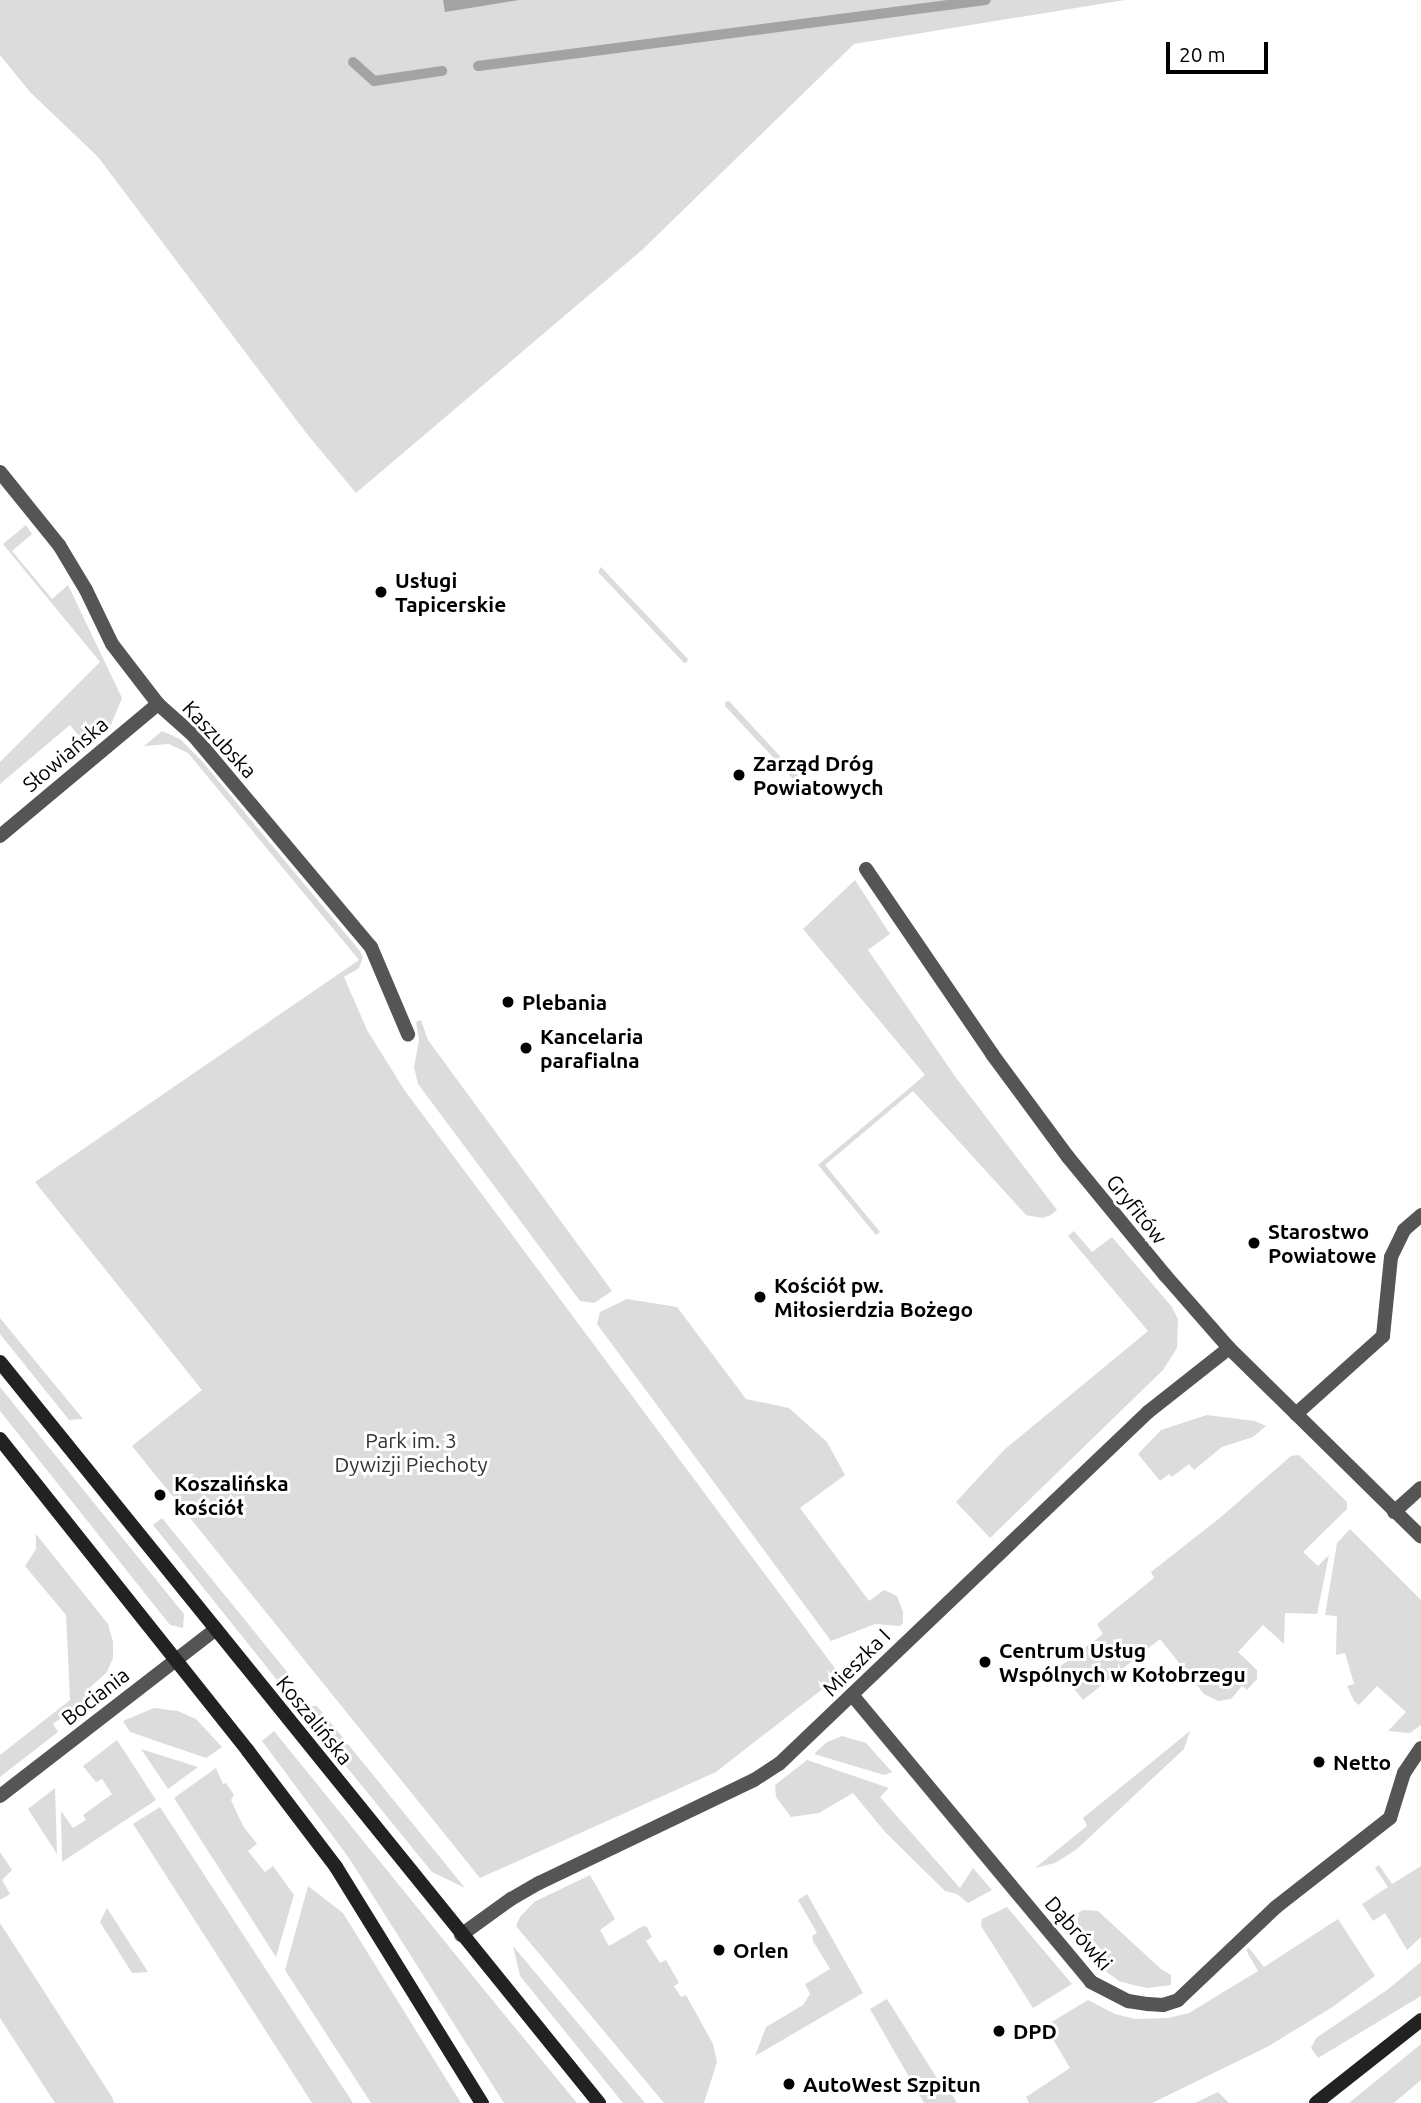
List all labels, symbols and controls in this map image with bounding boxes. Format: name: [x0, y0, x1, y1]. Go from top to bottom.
scale bar: [1169, 28, 1270, 72]
text: 20 m: [1179, 42, 1226, 66]
place label: Usługi Tapicerskie: [395, 567, 506, 617]
marker: Usługi Tapicerskie: [373, 584, 389, 600]
street label: Kaszubska: [178, 695, 262, 783]
street label: Słowiańska: [17, 711, 113, 797]
place label: Zarząd Dróg Powiatowych: [753, 750, 884, 800]
marker: Zarząd Dróg Powiatowych: [731, 767, 747, 783]
place label: Plebania: [522, 989, 607, 1015]
marker: Plebania: [500, 994, 516, 1010]
place label: Kancelaria parafialna: [540, 1023, 643, 1073]
marker: Kancelaria parafialna: [518, 1040, 534, 1056]
street label: Gryfitów: [1101, 1169, 1173, 1249]
place label: Starostwo Powiatowe: [1268, 1218, 1377, 1268]
marker: Starostwo Powiatowe: [1246, 1235, 1262, 1251]
place label: Kościół pw. Miłosierdzia Bożego: [774, 1272, 973, 1322]
marker: Kościół pw. Miłosierdzia Bożego: [752, 1289, 768, 1305]
park label: Park im. 3 Dywizji Piechoty: [334, 1427, 488, 1477]
place label: Koszalińska kościół: [174, 1470, 289, 1520]
marker: Koszalińska kościół: [152, 1487, 168, 1503]
street label: Mieszka I: [817, 1623, 895, 1701]
place label: Centrum Usług Wspólnych w Kołobrzegu: [999, 1637, 1246, 1687]
marker: Centrum Usług Wspólnych w Kołobrzegu: [977, 1654, 993, 1670]
street label: Bociania: [56, 1662, 134, 1730]
street label: Koszalińska: [271, 1670, 359, 1770]
place label: Netto: [1333, 1749, 1391, 1775]
marker: Netto: [1311, 1754, 1327, 1770]
street label: Dąbrówki: [1040, 1891, 1118, 1975]
place label: Orlen: [733, 1937, 789, 1963]
marker: Orlen: [711, 1942, 727, 1958]
place label: DPD: [1013, 2018, 1057, 2044]
marker: DPD: [991, 2023, 1007, 2039]
place label: AutoWest Szpitun: [803, 2071, 981, 2097]
marker: AutoWest Szpitun: [781, 2076, 797, 2092]

